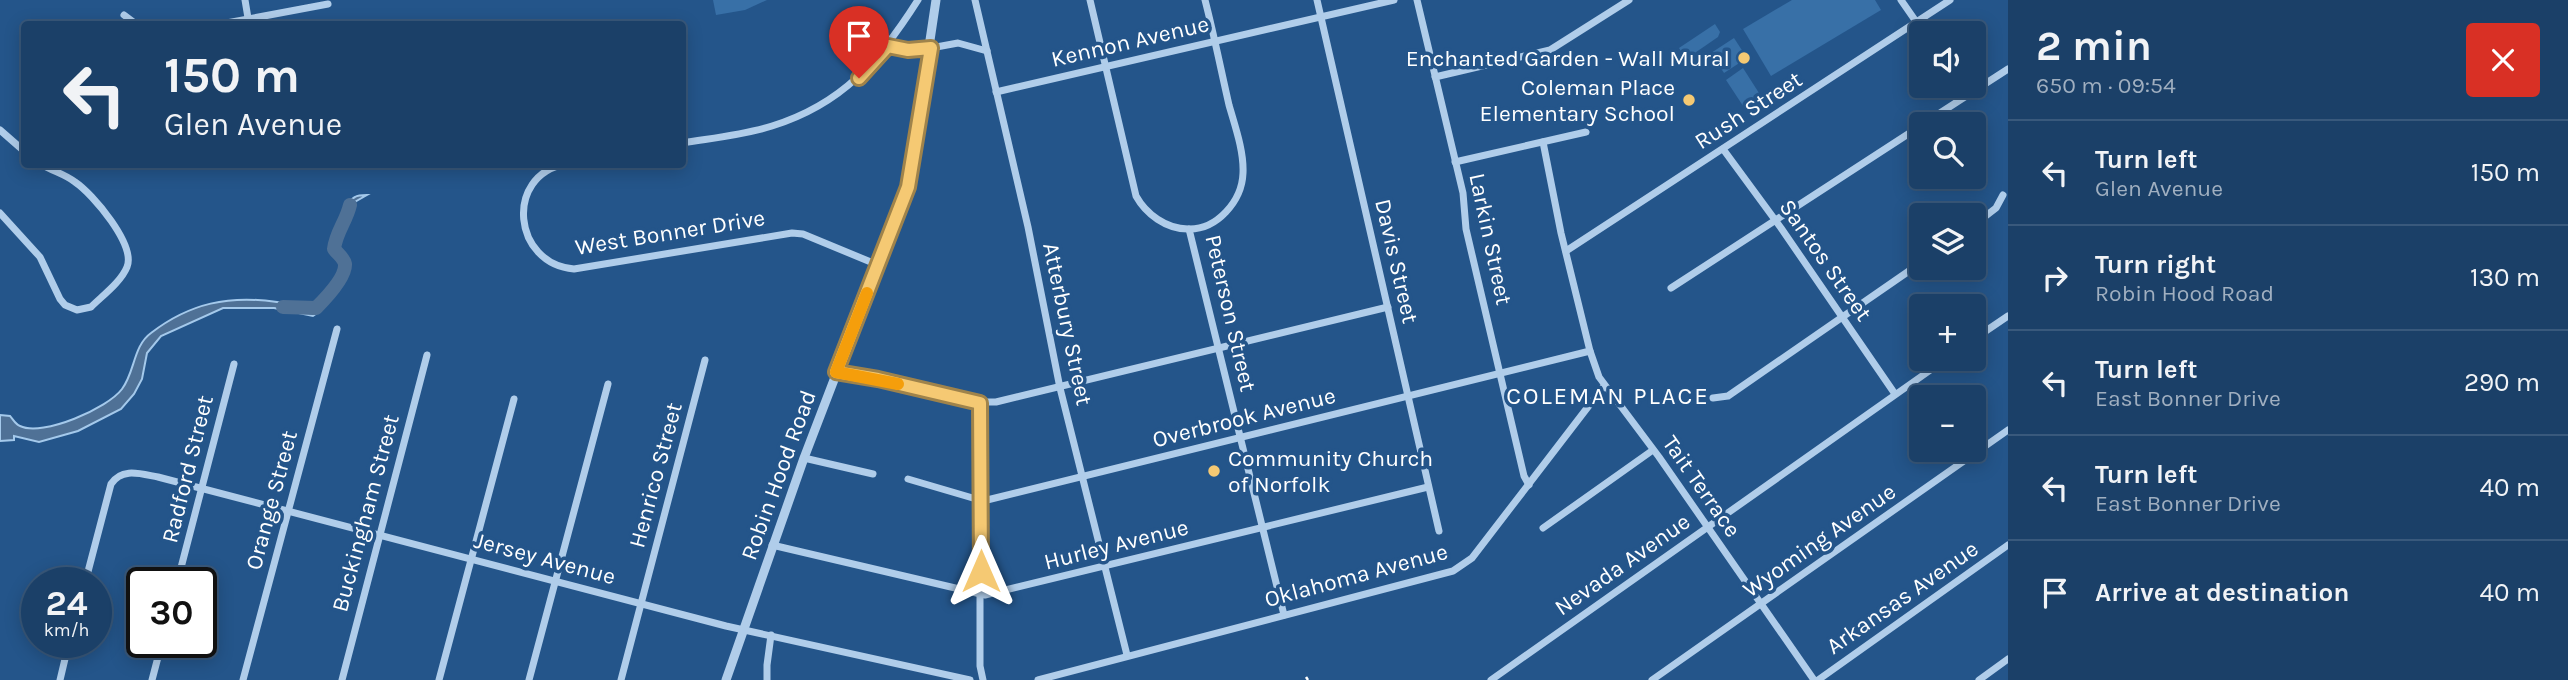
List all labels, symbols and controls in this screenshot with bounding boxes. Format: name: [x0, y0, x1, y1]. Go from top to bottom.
pin: [829, 6, 889, 78]
street label: Kennon Avenue: [1049, 10, 1212, 73]
icon: arrive: [840, 17, 878, 55]
map controls: [1909, 21, 1986, 462]
button: sound: [1909, 21, 1986, 98]
text: 2 min: [2036, 21, 2152, 71]
button: close: [2466, 23, 2540, 97]
place label: Enchanted Garden - Wall Mural: [1406, 45, 1730, 72]
text: 150 m: [164, 47, 300, 104]
icon: left: [49, 49, 140, 140]
marker: Enchanted Garden - Wall Mural: [1736, 50, 1752, 66]
street label: Rush Street: [1690, 66, 1807, 155]
text: 650 m · 09:54: [2036, 72, 2176, 99]
place label: Coleman Place Elementary School: [1480, 74, 1675, 127]
marker: Coleman Place Elementary School: [1681, 92, 1697, 108]
text: Glen Avenue: [164, 106, 342, 143]
button: search: [1909, 112, 1986, 189]
text: Turn left: [2095, 144, 2197, 175]
icon: left: [2036, 154, 2074, 192]
text: 150 m: [2471, 157, 2540, 188]
street label: Larkin Street: [1463, 171, 1518, 308]
text: Glen Avenue: [2095, 175, 2223, 202]
street label: Santos Street: [1774, 194, 1878, 327]
street label: Davis Street: [1369, 196, 1424, 326]
button: layers: [1909, 203, 1986, 280]
street label: West Bonner Drive: [573, 204, 767, 261]
street label: Peterson Street: [1199, 232, 1262, 395]
street label: Atterbury Street: [1037, 240, 1098, 408]
text: Turn right: [2095, 249, 2216, 280]
icon: right: [2036, 259, 2074, 297]
text: 130 m: [2470, 262, 2540, 293]
text: Robin Hood Road: [2095, 280, 2274, 307]
button: +: [1909, 294, 1986, 371]
text: Turn left: [2095, 354, 2197, 385]
icon: left: [2036, 364, 2074, 402]
text: 290 m: [2464, 367, 2540, 398]
street label: Overbrook Avenue: [1150, 382, 1338, 453]
district label: COLEMAN PLACE: [1506, 382, 1710, 410]
button: −: [1909, 385, 1986, 462]
text: East Bonner Drive: [2095, 385, 2281, 412]
street label: Robin Hood Road: [735, 386, 822, 564]
street label: Radford Street: [156, 392, 219, 546]
street label: Henrico Street: [623, 399, 688, 551]
street label: Buckingham Street: [326, 411, 405, 615]
street label: Orange Street: [240, 427, 303, 573]
street label: Tait Terrace: [1657, 430, 1746, 542]
place label: Community Church of Norfolk: [1228, 445, 1433, 498]
text: Turn left: [2095, 459, 2197, 490]
marker: Community Church of Norfolk: [1206, 463, 1222, 479]
icon: left: [2036, 469, 2074, 507]
text: 40 m: [2480, 472, 2540, 503]
street label: Wyoming Avenue: [1738, 478, 1901, 603]
text: East Bonner Drive: [2095, 490, 2281, 517]
street label: Nevada Avenue: [1549, 508, 1695, 621]
street label: Hurley Avenue: [1041, 514, 1191, 575]
street label: Jersey Avenue: [471, 527, 618, 590]
position arrow: [944, 534, 1018, 608]
street label: Arkansas Avenue: [1821, 535, 1983, 660]
street label: Oklahoma Avenue: [1261, 538, 1451, 613]
speed limit sign: 30: [126, 567, 217, 658]
icon: arrive: [2036, 574, 2074, 612]
text: Arrive at destination: [2095, 577, 2349, 608]
text: 40 m: [2480, 577, 2540, 608]
text: 24: [46, 583, 88, 624]
text: km/h: [44, 619, 89, 641]

